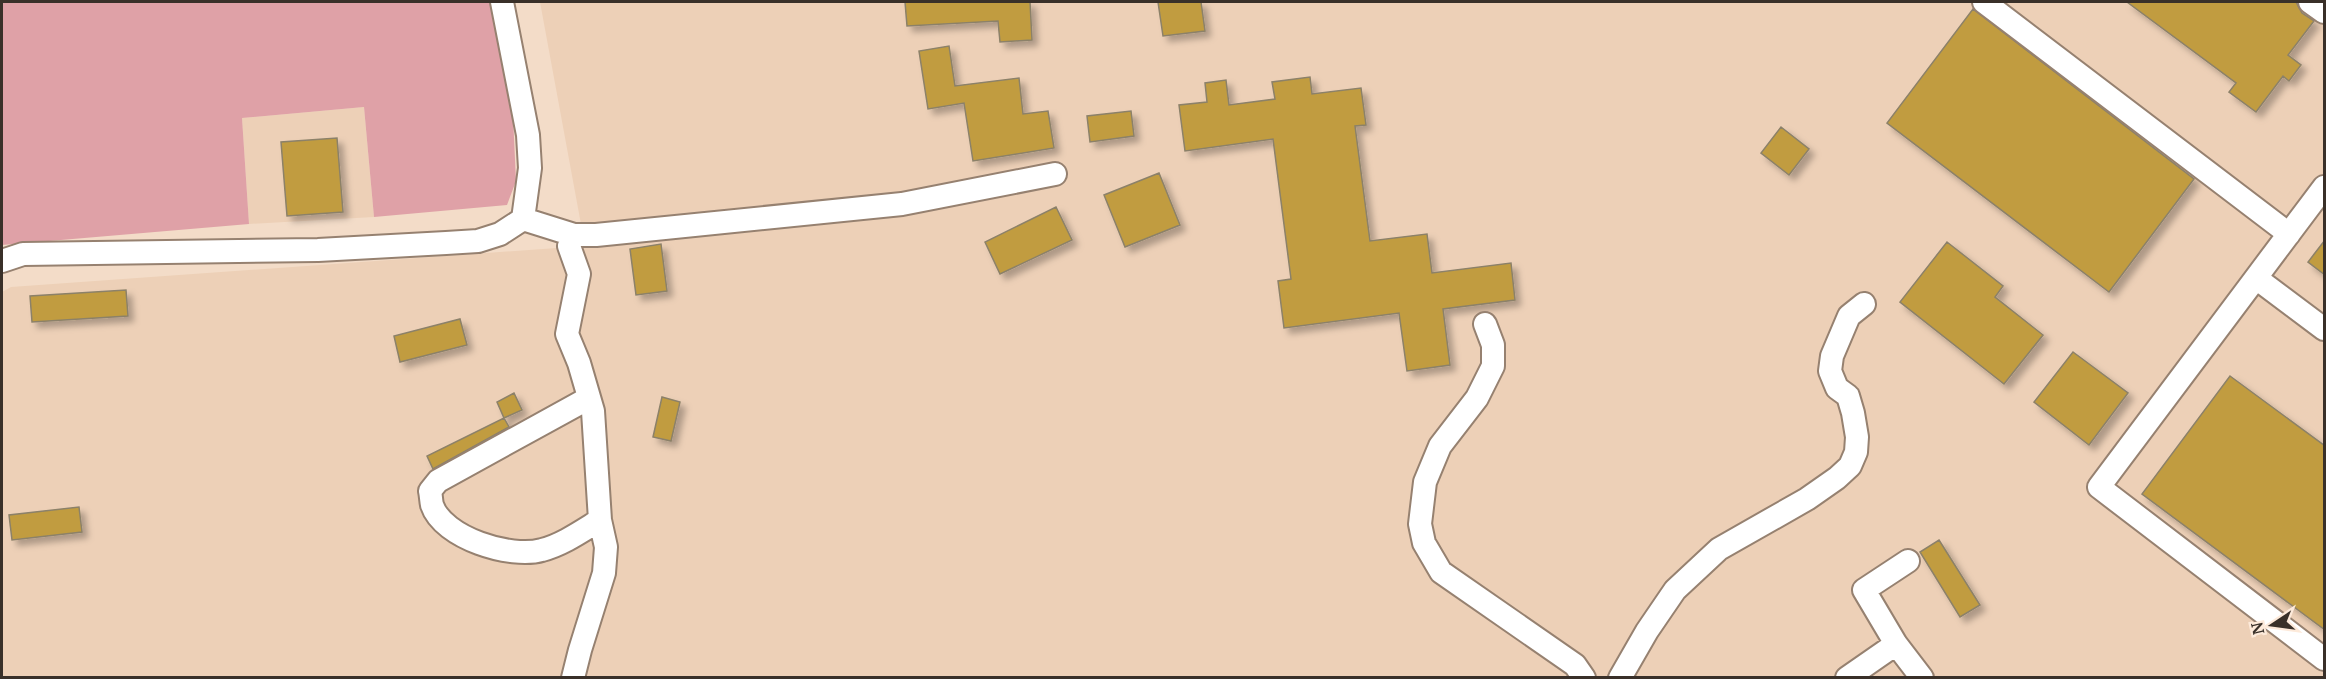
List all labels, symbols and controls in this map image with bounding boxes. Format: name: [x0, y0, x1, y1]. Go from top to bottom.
north arrow: [2242, 595, 2302, 655]
text: N: [2245, 620, 2269, 637]

